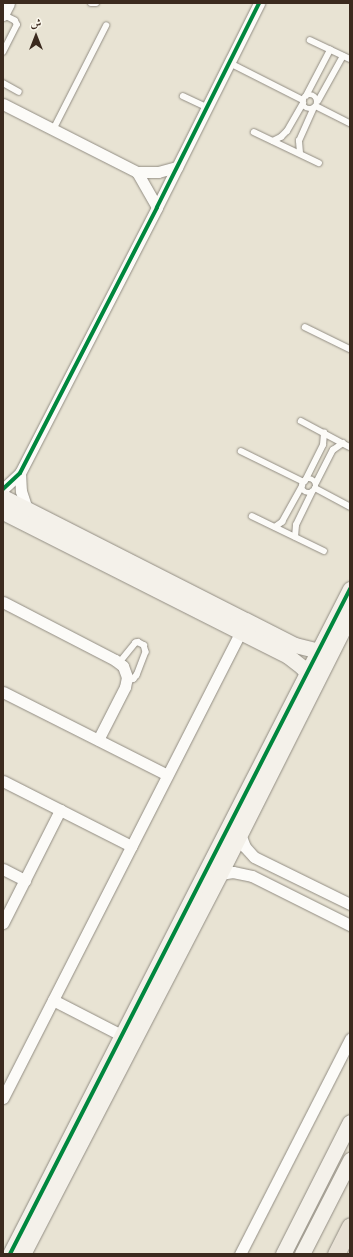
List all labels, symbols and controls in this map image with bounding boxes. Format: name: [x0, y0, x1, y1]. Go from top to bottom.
north arrow: [16, 16, 56, 56]
text: ش: [31, 16, 41, 32]

